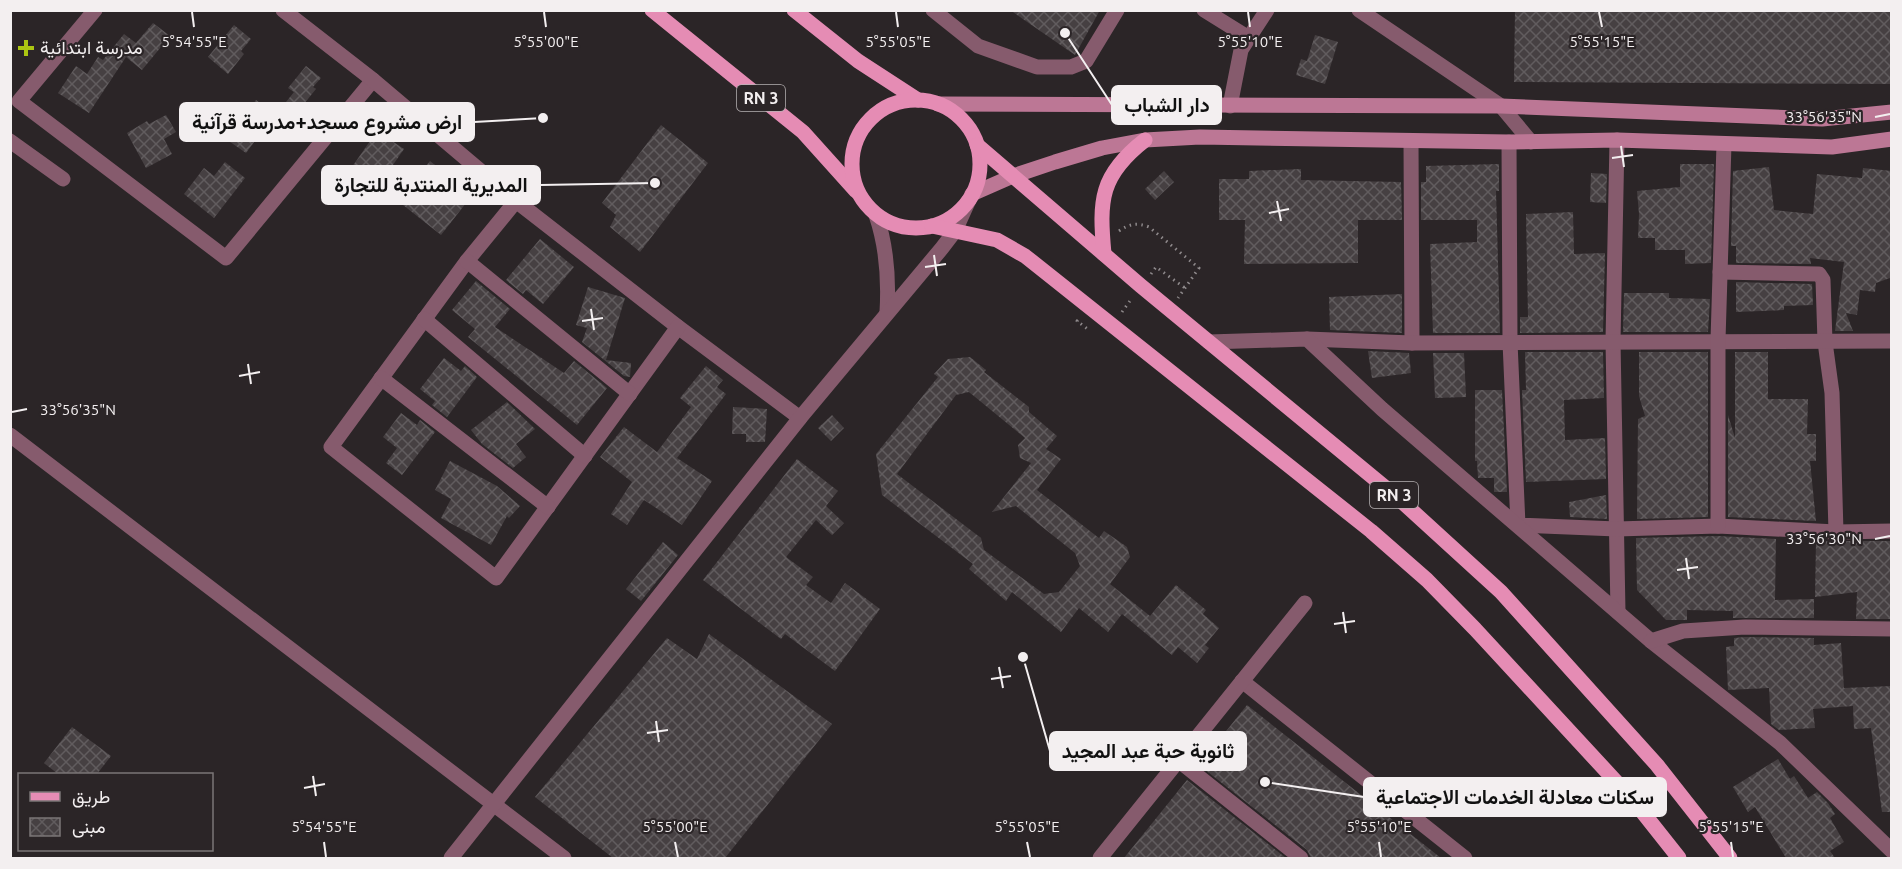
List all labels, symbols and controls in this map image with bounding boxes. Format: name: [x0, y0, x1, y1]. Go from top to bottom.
text: 5°54'55"E: [161, 33, 227, 50]
text: 5°55'00"E: [513, 33, 579, 50]
text: 5°55'05"E: [865, 33, 931, 50]
text: 5°55'10"E: [1217, 33, 1283, 50]
text: 5°55'15"E: [1569, 33, 1635, 50]
place label: مدرسة ابتدائية: [40, 37, 143, 59]
marker: مدرسة ابتدائية: [17, 39, 35, 57]
road number: RN 3: [737, 85, 785, 111]
callout: دار الشباب: [1112, 86, 1221, 124]
text: دار الشباب: [1124, 93, 1210, 118]
callout: ارض مشروع مسجد+مدرسة قرآنية: [180, 103, 474, 141]
text: 33°56'35"N: [1786, 108, 1862, 125]
text: ارض مشروع مسجد+مدرسة قرآنية: [192, 110, 462, 136]
callout: المديرية المنتدبة للتجارة: [322, 166, 540, 204]
text: المديرية المنتدبة للتجارة: [334, 173, 528, 198]
text: 33°56'35"N: [40, 401, 116, 418]
road number: RN 3: [1370, 482, 1418, 508]
text: 33°56'30"N: [1786, 530, 1862, 547]
callout: ثانوية حبة عبد المجيد: [1050, 732, 1246, 770]
text: ثانوية حبة عبد المجيد: [1062, 739, 1234, 764]
legend: [18, 773, 213, 851]
callout: سكنات معادلة الخدمات الاجتماعية: [1364, 778, 1666, 816]
text: سكنات معادلة الخدمات الاجتماعية: [1376, 785, 1654, 809]
text: طريق: [72, 786, 110, 808]
text: مبنى: [72, 816, 106, 838]
text: 5°54'55"E: [291, 818, 357, 835]
text: 5°55'00"E: [642, 818, 708, 835]
text: 5°55'05"E: [994, 818, 1060, 835]
text: 5°55'10"E: [1346, 818, 1412, 835]
text: 5°55'15"E: [1698, 818, 1764, 835]

